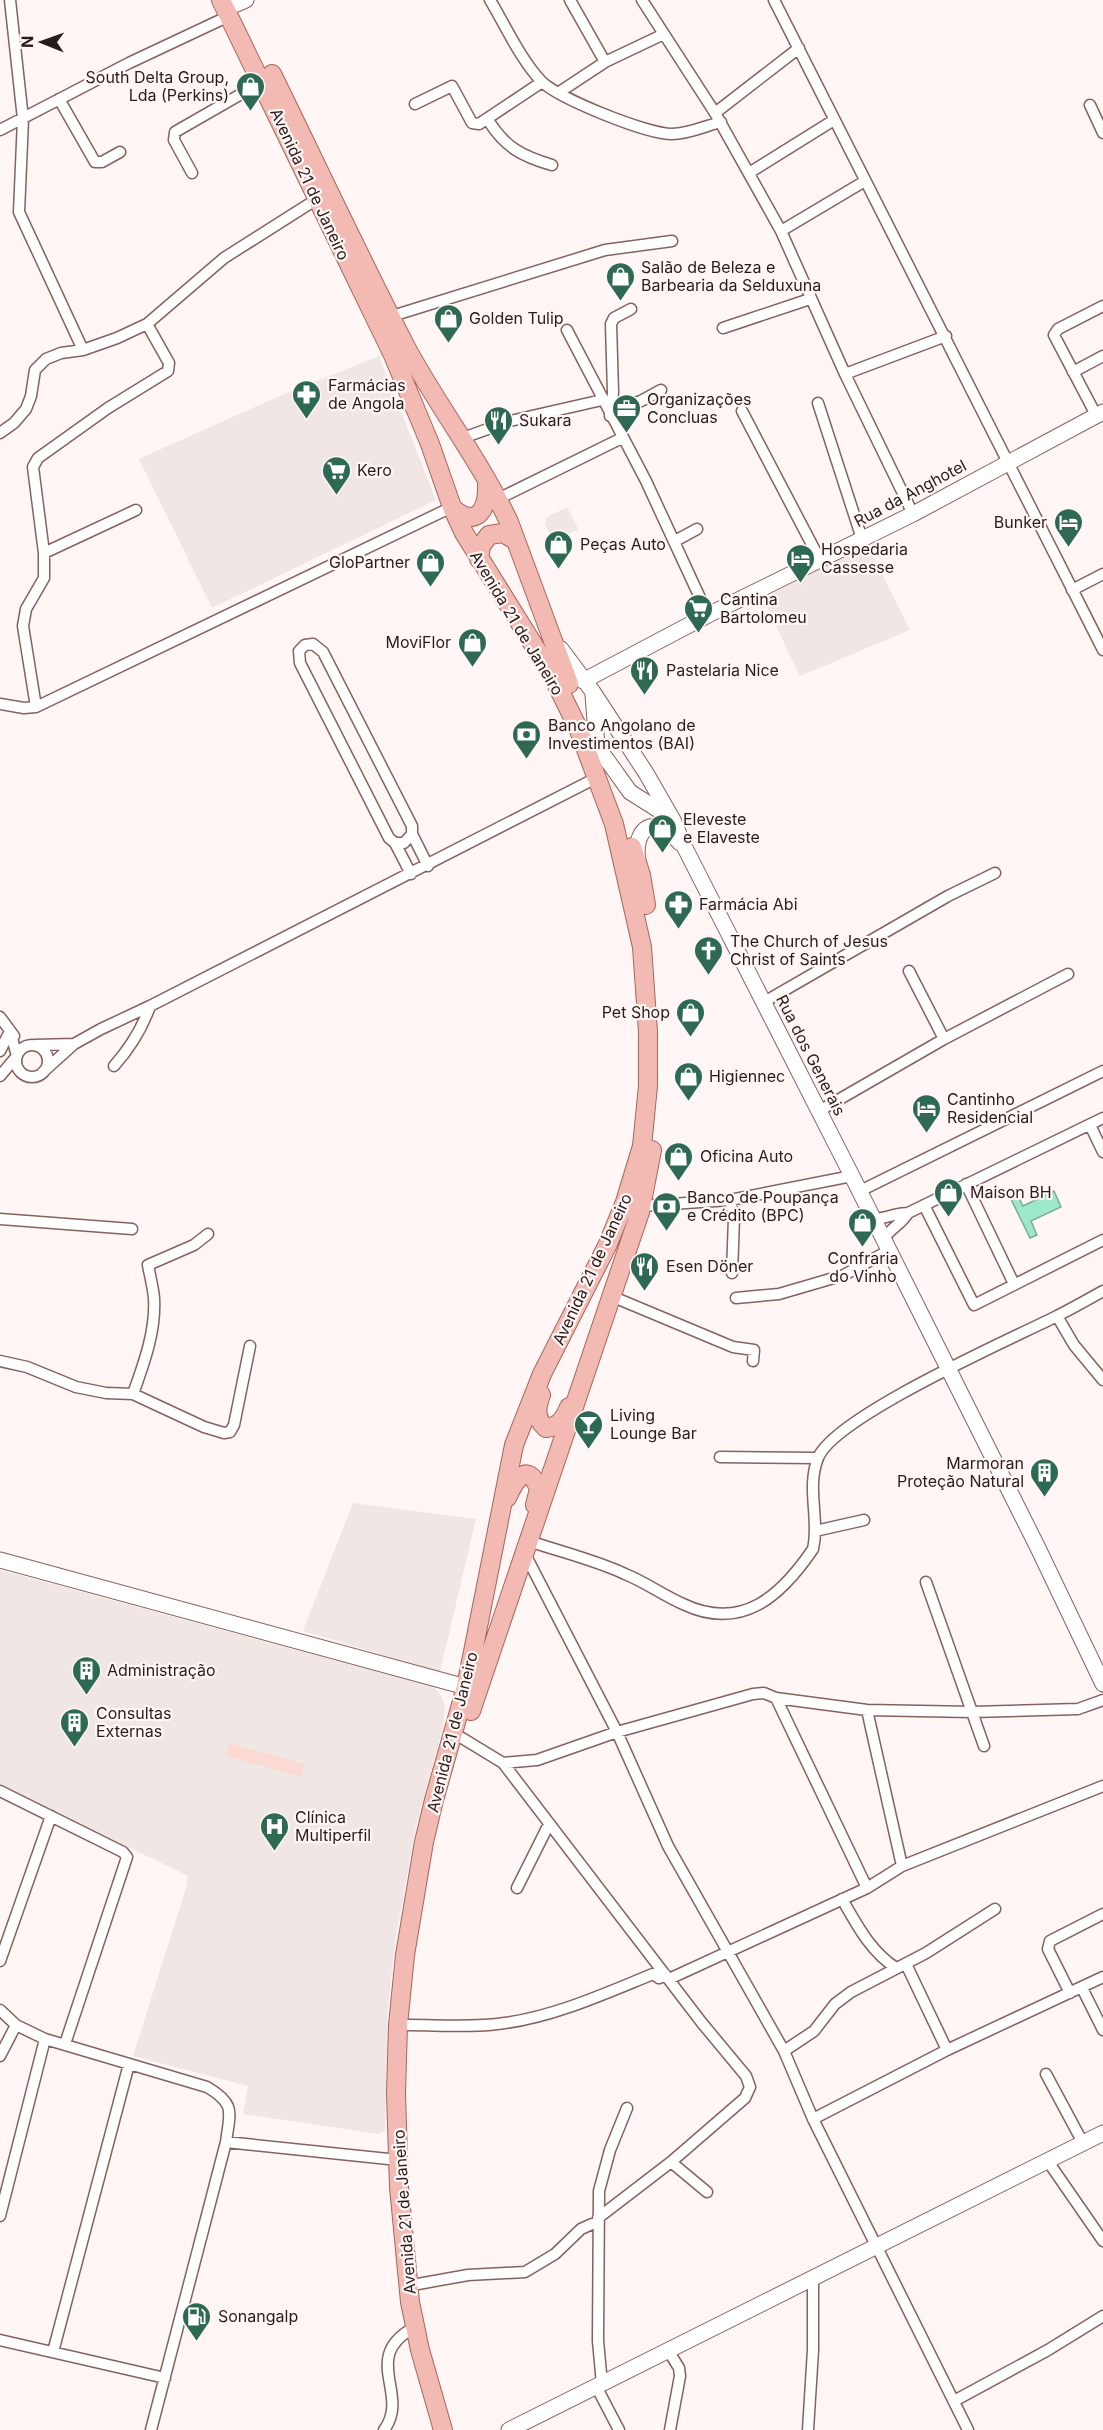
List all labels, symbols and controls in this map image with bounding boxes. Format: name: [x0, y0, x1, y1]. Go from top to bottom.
north arrow: [12, 12, 72, 72]
text: N: [17, 35, 37, 48]
place label: South Delta Group, Lda (Perkins): [86, 67, 229, 105]
shop icon: South Delta Group, Lda (Perkins): [234, 70, 266, 112]
street label: Avenida 21 de Janeiro: [266, 105, 354, 263]
place label: Salão de Beleza e Barbearia da Selduxuna: [641, 257, 821, 295]
shop icon: Salão de Beleza e Barbearia da Selduxuna: [604, 260, 636, 302]
shop icon: Golden Tulip: [432, 302, 464, 344]
place label: Golden Tulip: [469, 308, 564, 328]
place label: Farmácias de Angola: [328, 375, 406, 413]
pharmacy icon: Farmácias de Angola: [291, 378, 323, 420]
place label: Organizações Concluas: [647, 389, 751, 427]
office icon: Organizações Concluas: [610, 392, 642, 434]
restaurant icon: Sukara: [482, 404, 514, 446]
place label: Sukara: [519, 410, 572, 430]
supermarket icon: Kero: [320, 454, 352, 496]
street label: Rua da Anghotel: [850, 455, 970, 531]
place label: Kero: [357, 460, 392, 480]
hotel icon: Bunker: [1052, 506, 1084, 548]
place label: Bunker: [994, 512, 1047, 532]
shop icon: Peças Auto: [543, 528, 575, 570]
place label: Peças Auto: [580, 534, 666, 554]
place label: Hospedaria Cassesse: [821, 539, 908, 577]
hotel icon: Hospedaria Cassesse: [784, 542, 816, 584]
shop icon: GloPartner: [415, 546, 447, 588]
street label: Avenida 21 de Janeiro: [466, 547, 568, 699]
place label: GloPartner: [329, 552, 410, 572]
place label: Cantina Bartolomeu: [720, 589, 807, 627]
supermarket icon: Cantina Bartolomeu: [683, 592, 715, 634]
shop icon: MoviFlor: [456, 626, 488, 668]
place label: MoviFlor: [385, 632, 451, 652]
restaurant icon: Pastelaria Nice: [629, 654, 661, 696]
place label: Pastelaria Nice: [666, 660, 779, 680]
place label: Banco Angolano de Investimentos (BAI): [548, 715, 696, 753]
bank icon: Banco Angolano de Investimentos (BAI): [511, 718, 543, 760]
place label: Eleveste e Elaveste: [683, 809, 760, 847]
shop icon: Eleveste e Elaveste: [646, 812, 678, 854]
pharmacy icon: Farmácia Abi: [662, 888, 694, 930]
place label: Farmácia Abi: [699, 894, 798, 914]
place label: The Church of Jesus Christ of Saints: [730, 931, 888, 969]
church icon: The Church of Jesus Christ of Saints: [693, 934, 725, 976]
street label: Rua dos Generais: [772, 991, 850, 1119]
shop icon: Pet Shop: [675, 996, 707, 1038]
place label: Pet Shop: [602, 1002, 670, 1022]
shop icon: Higiennec: [672, 1060, 704, 1102]
place label: Higiennec: [709, 1066, 785, 1086]
place label: Cantinho Residencial: [947, 1089, 1033, 1127]
hotel icon: Cantinho Residencial: [910, 1092, 942, 1134]
shop icon: Oficina Auto: [663, 1140, 695, 1182]
place label: Oficina Auto: [700, 1146, 793, 1166]
shop icon: Maison BH: [933, 1176, 965, 1218]
place label: Maison BH: [970, 1182, 1052, 1202]
place label: Banco de Poupança e Crédito (BPC): [687, 1187, 839, 1225]
street label: Avenida 21 de Janeiro: [548, 1190, 636, 1348]
bank icon: Banco de Poupança e Crédito (BPC): [650, 1190, 682, 1232]
shop icon: Confraria do Vinho: [847, 1206, 879, 1248]
place label: Confraria do Vinho: [828, 1248, 898, 1286]
restaurant icon: Esen Döner: [629, 1250, 661, 1292]
place label: Esen Döner: [666, 1256, 753, 1276]
place label: Living Lounge Bar: [610, 1405, 697, 1443]
bar icon: Living Lounge Bar: [573, 1408, 605, 1450]
place label: Marmoran Proteção Natural: [897, 1453, 1024, 1491]
building icon: Marmoran Proteção Natural: [1029, 1456, 1061, 1498]
street label: Avenida 21 de Janeiro: [422, 1649, 482, 1815]
building icon: Administração: [70, 1654, 102, 1696]
place label: Administração: [107, 1660, 216, 1680]
place label: Consultas Externas: [96, 1703, 172, 1741]
building icon: Consultas Externas: [59, 1706, 91, 1748]
place label: Clínica Multiperfil: [295, 1807, 371, 1845]
hospital icon: Clínica Multiperfil: [258, 1810, 290, 1852]
street label: Avenida 21 de Janeiro: [388, 2129, 420, 2295]
fuel station icon: Sonangalp: [181, 2300, 213, 2342]
place label: Sonangalp: [218, 2306, 298, 2326]

